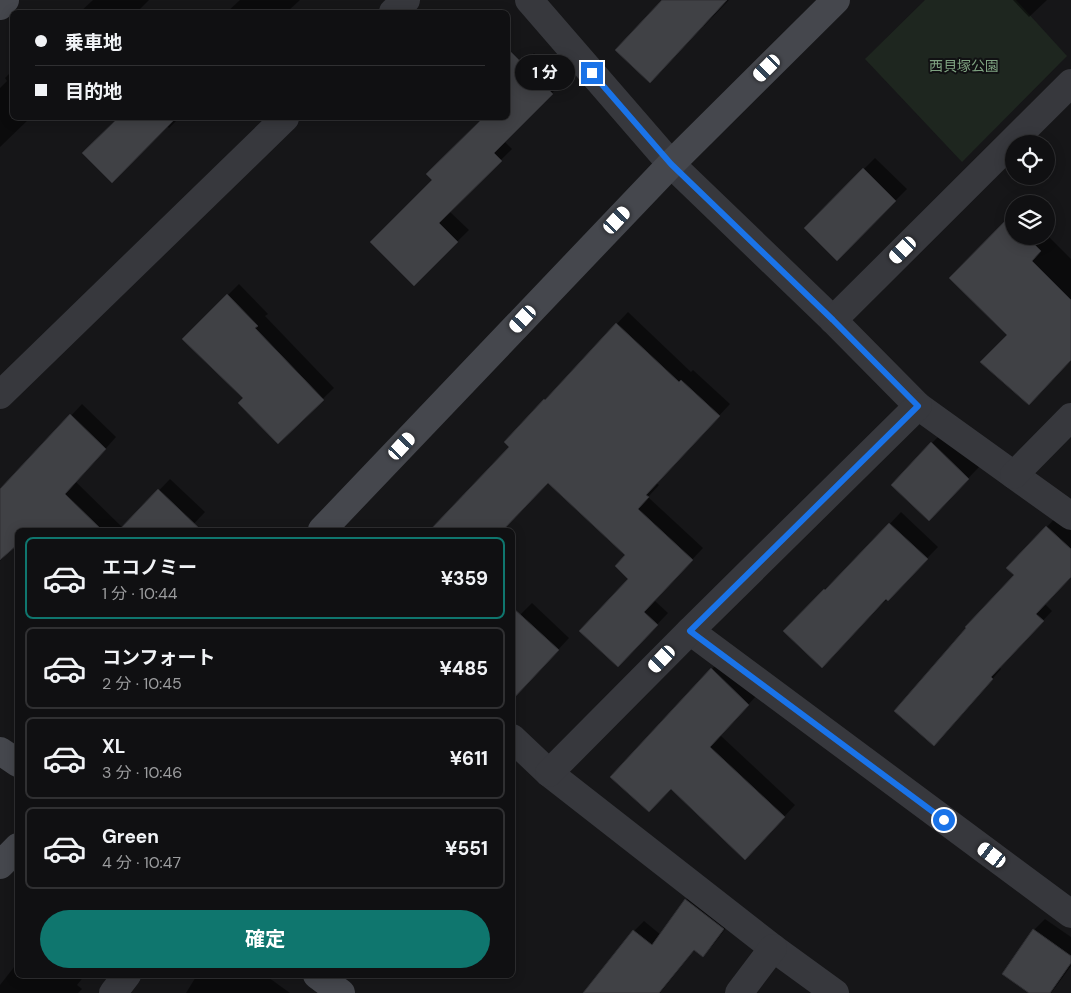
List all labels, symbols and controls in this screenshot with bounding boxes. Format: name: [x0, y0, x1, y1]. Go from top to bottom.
text: 乗車地: [65, 30, 122, 55]
car: [751, 52, 782, 84]
callout: 1 分: [514, 56, 574, 90]
park label: 西貝塚公園: [929, 57, 999, 75]
text: 1 分: [532, 62, 558, 83]
route end: [581, 62, 603, 84]
text: 目的地: [65, 79, 122, 104]
map controls: [1005, 135, 1055, 245]
button: locate: [1005, 135, 1055, 185]
button: layers: [1005, 195, 1055, 245]
car: [601, 204, 632, 236]
car: [887, 234, 918, 266]
car: [507, 303, 538, 335]
car: [386, 430, 417, 462]
text: エコノミー: [102, 555, 197, 580]
icon: car: [42, 556, 87, 601]
text: ¥359: [441, 566, 488, 591]
text: 1 分 · 10:44: [102, 583, 178, 604]
car: [646, 643, 677, 675]
text: コンフォート: [102, 645, 215, 670]
icon: car: [42, 646, 87, 691]
text: ¥485: [439, 656, 488, 681]
text: 2 分 · 10:45: [102, 673, 182, 694]
text: XL: [102, 734, 125, 759]
icon: car: [42, 736, 87, 781]
text: ¥611: [450, 746, 488, 771]
text: 3 分 · 10:46: [102, 762, 182, 783]
route start: [933, 809, 955, 831]
text: Green: [102, 824, 159, 849]
icon: car: [42, 826, 87, 871]
text: ¥551: [445, 836, 488, 861]
car: [975, 840, 1008, 870]
text: 4 分 · 10:47: [102, 852, 181, 873]
button: 確定: [40, 910, 490, 968]

